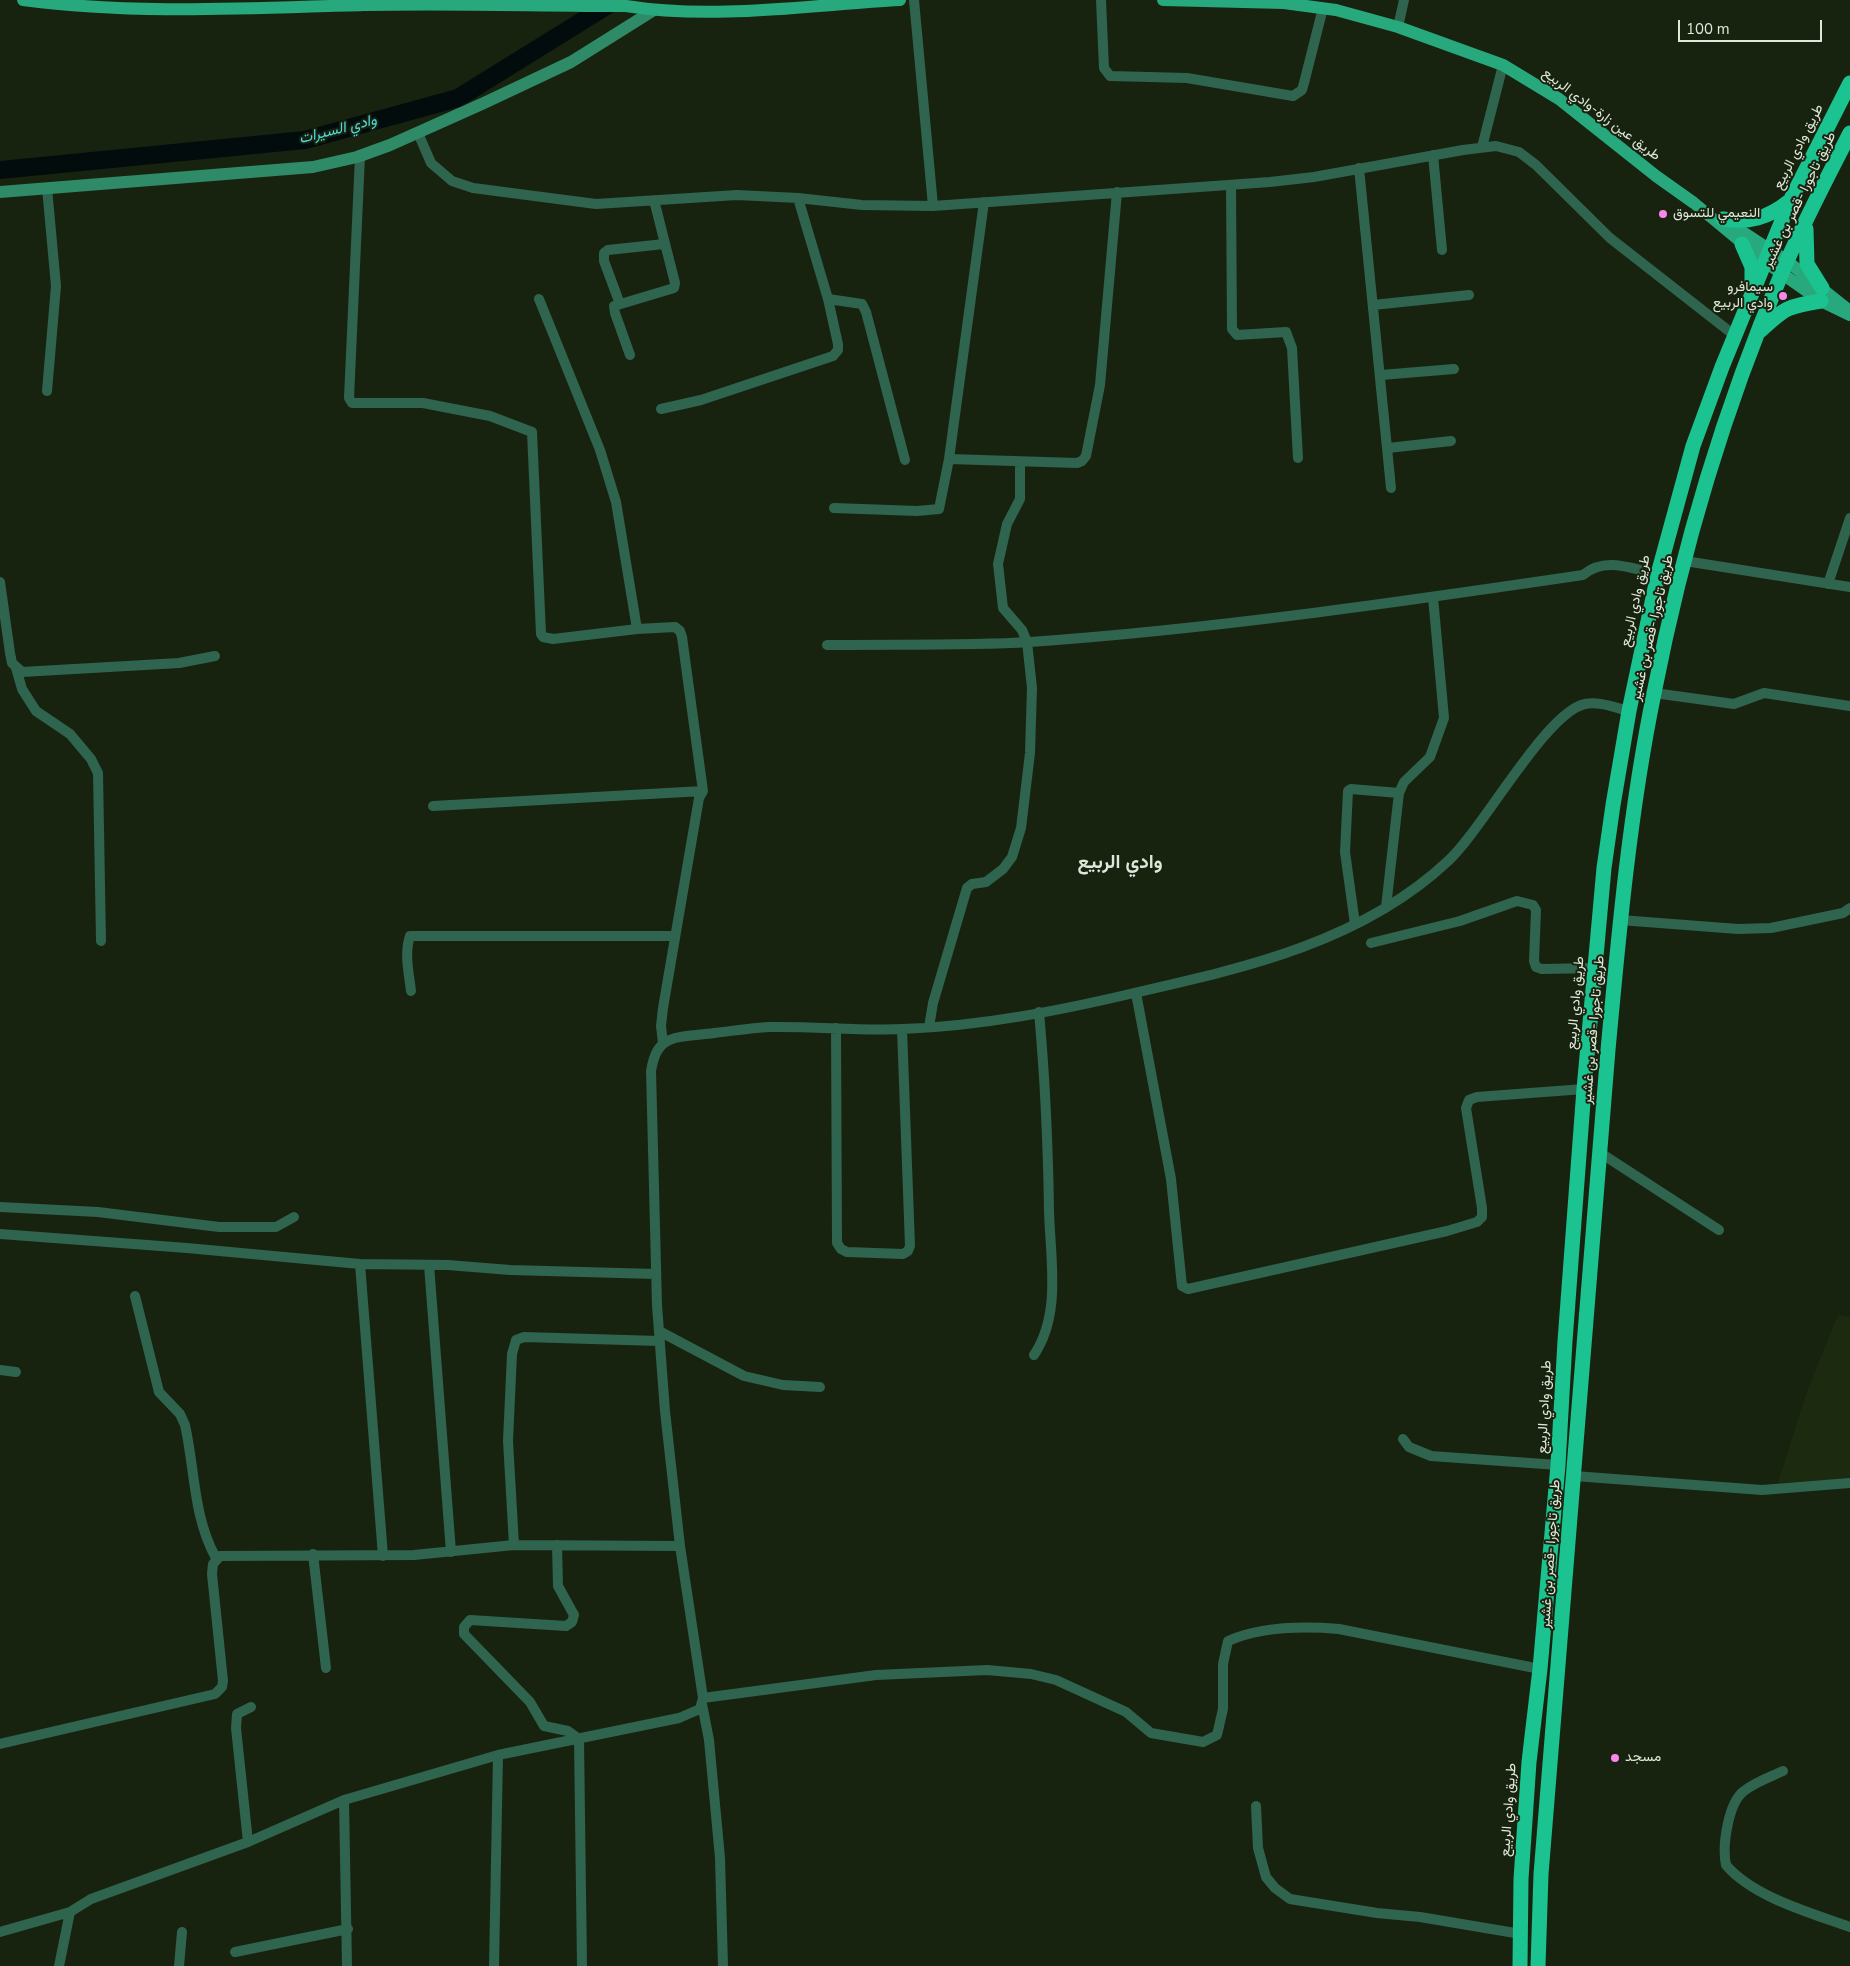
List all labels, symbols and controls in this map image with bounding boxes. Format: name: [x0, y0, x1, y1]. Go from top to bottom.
scale bar: [1680, 10, 1824, 42]
text: 100 m: [1686, 19, 1730, 39]
street label: طريق عين زارة-وادي الربيع: [1539, 65, 1663, 165]
street label: طريق وادي الربيع: [1770, 101, 1828, 193]
water label: وادي السيرات: [297, 112, 379, 148]
street label: طريق تاجورا -قصر بن غشير: [1760, 129, 1840, 271]
place label: النعيمي للتسوق: [1673, 206, 1760, 222]
marker: النعيمي للتسوق: [1657, 208, 1669, 220]
place label: سيمافرو وادي الربيع: [1713, 280, 1773, 312]
marker: سيمافرو وادي الربيع: [1777, 290, 1789, 302]
street label: طريق وادي الربيع: [1617, 553, 1655, 649]
street label: طريق تاجورا -قصر بن غشير: [1628, 553, 1678, 703]
district label: وادي الربيع: [1077, 852, 1163, 874]
street label: طريق تاجورا -قصر بن غشير: [1579, 955, 1609, 1105]
street label: طريق وادي الربيع: [1564, 956, 1588, 1050]
street label: طريق وادي الربيع: [1534, 1360, 1556, 1454]
street label: طريق تاجورا -قصر بن غشير: [1537, 1479, 1565, 1629]
place label: مسجد: [1625, 1750, 1661, 1766]
marker: مسجد: [1609, 1752, 1621, 1764]
street label: طريق وادي الربيع: [1497, 1763, 1521, 1857]

